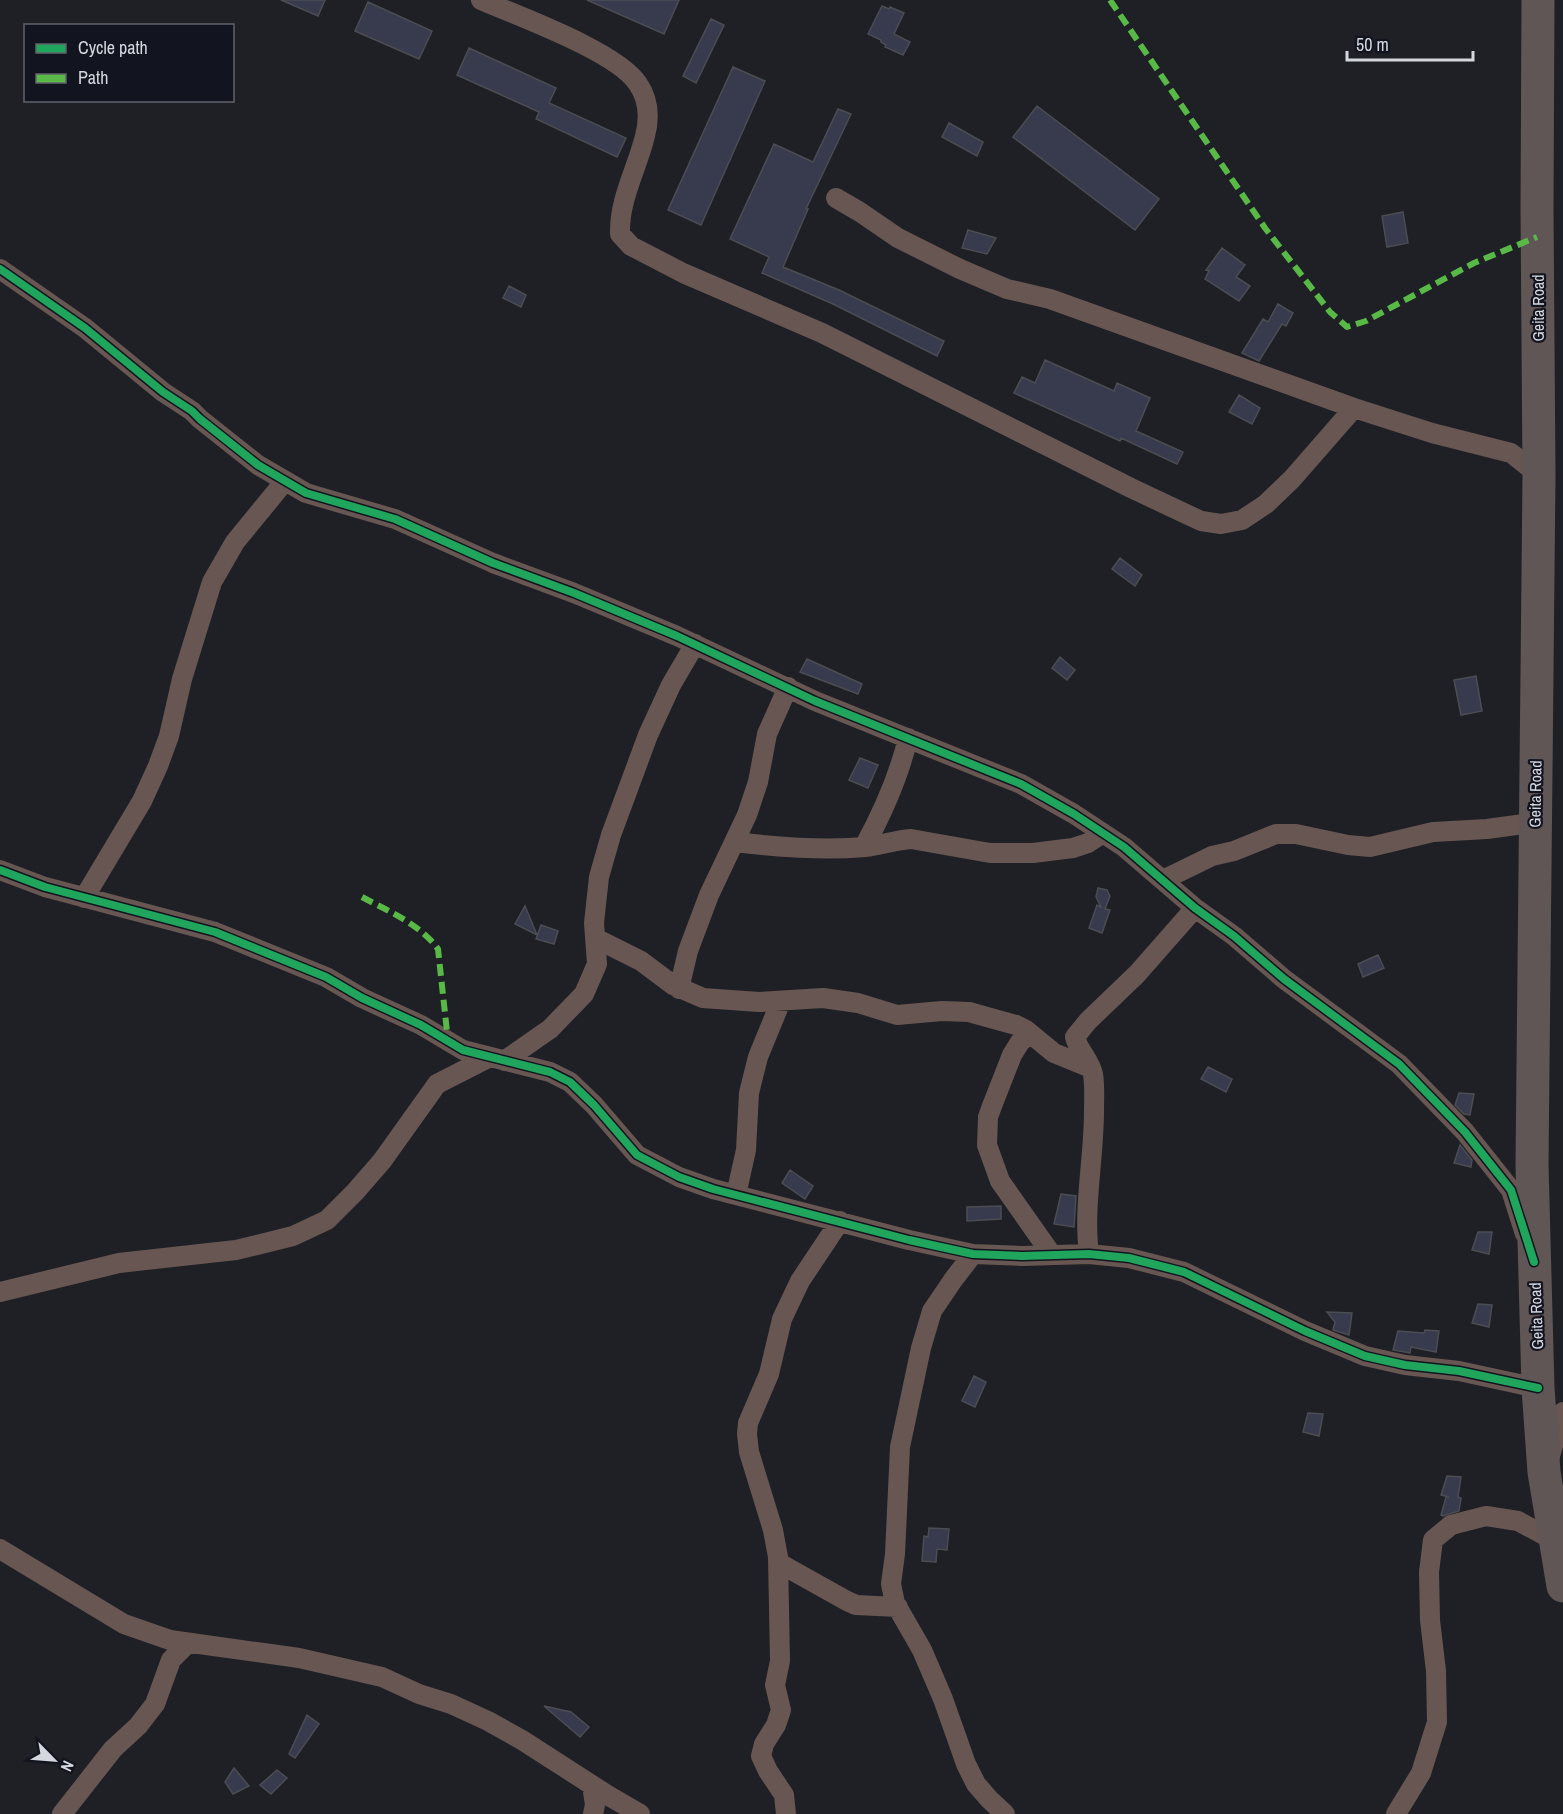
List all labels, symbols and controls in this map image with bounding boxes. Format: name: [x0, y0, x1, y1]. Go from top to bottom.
legend: [24, 24, 234, 102]
scale bar: [1347, 24, 1473, 62]
text: 50 m: [1356, 32, 1389, 57]
text: Cycle path: [78, 35, 148, 60]
text: Path: [78, 65, 108, 90]
street label: Geita Road: [1527, 274, 1549, 342]
street label: Geita Road: [1523, 760, 1547, 828]
street label: Geita Road: [1524, 1282, 1548, 1350]
north arrow: [24, 1730, 84, 1790]
text: N: [56, 1757, 80, 1775]

